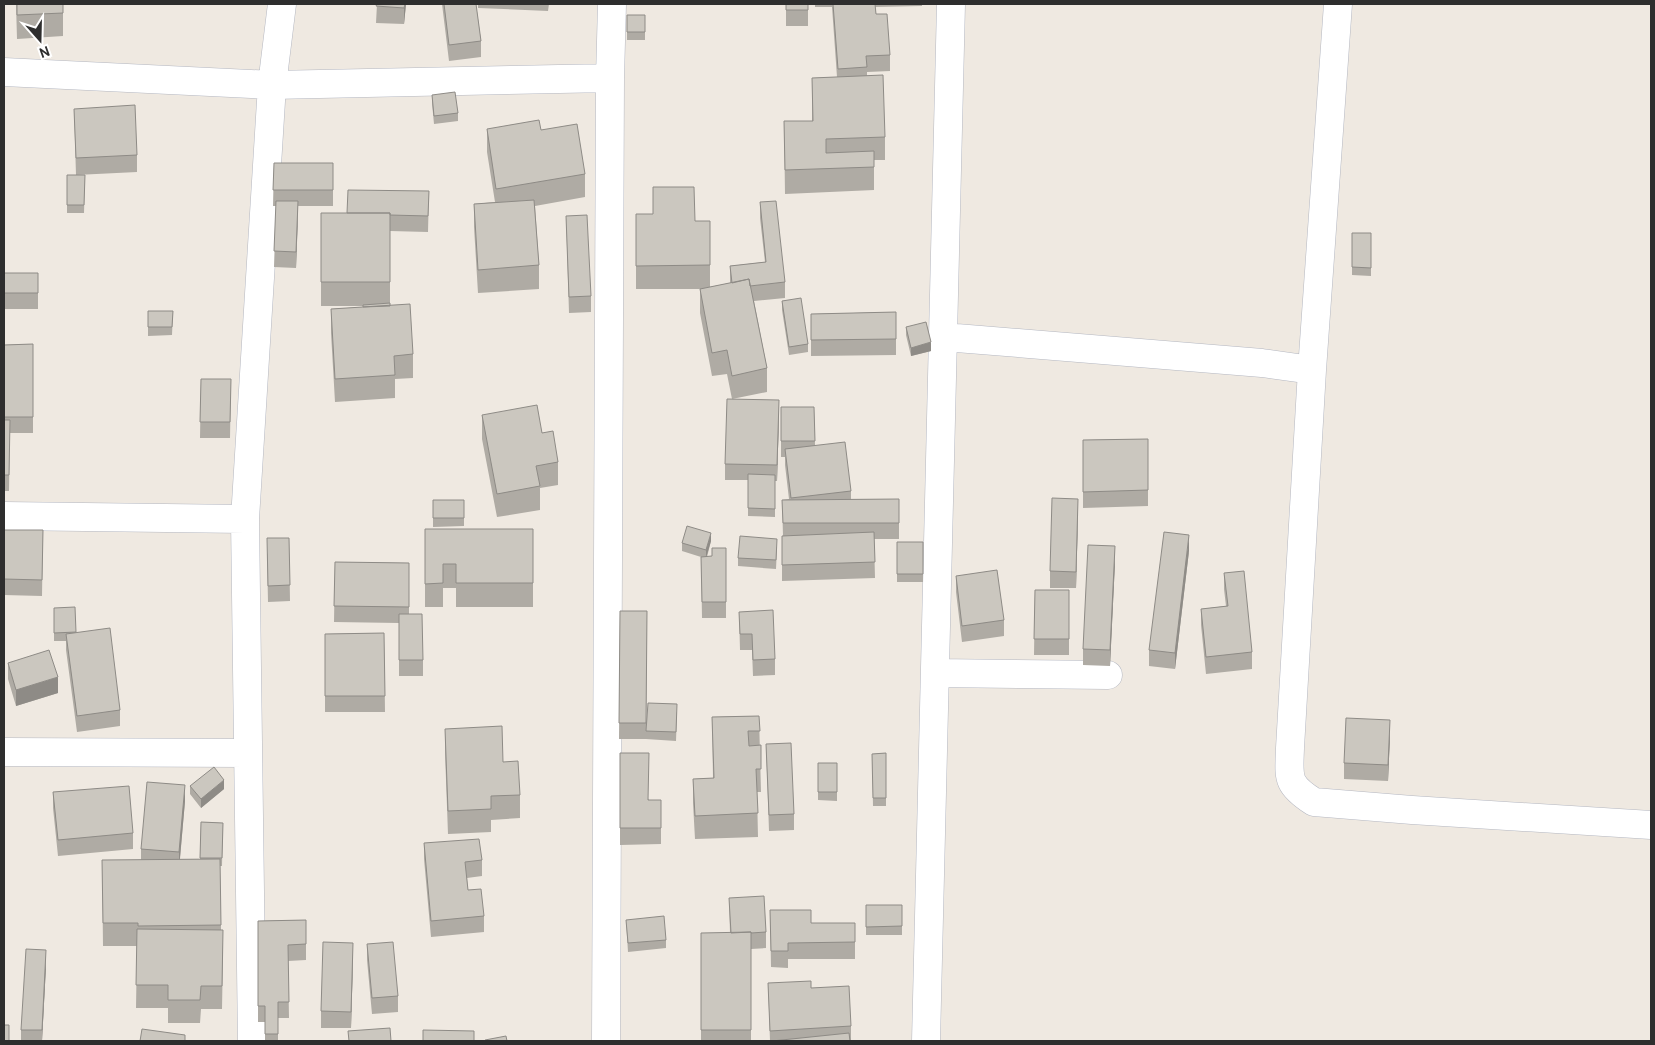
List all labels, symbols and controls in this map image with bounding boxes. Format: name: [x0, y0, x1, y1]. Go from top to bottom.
north arrow: [15, 15, 65, 65]
text: N: [37, 42, 52, 62]

